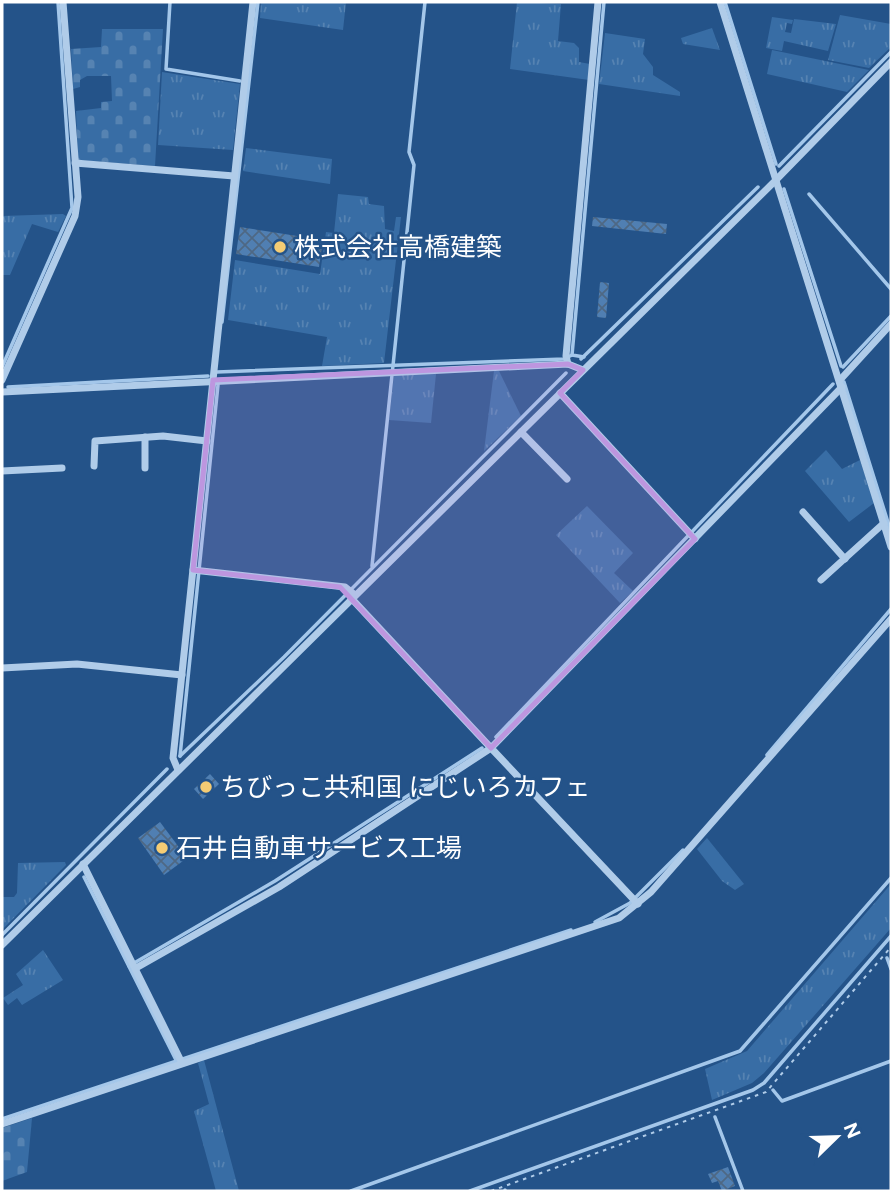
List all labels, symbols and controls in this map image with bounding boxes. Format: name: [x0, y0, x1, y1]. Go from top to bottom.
place label: 株式会社高橋建築: [294, 231, 502, 263]
marker: 株式会社高橋建築: [272, 239, 288, 255]
place label: ちびっこ共和国 にじいろカフェ: [220, 771, 590, 803]
marker: ちびっこ共和国 にじいろカフェ: [198, 779, 214, 795]
place label: 石井自動車サービス工場: [176, 832, 462, 864]
marker: 石井自動車サービス工場: [154, 840, 170, 856]
north arrow: [802, 1102, 872, 1172]
text: N: [839, 1119, 866, 1142]

